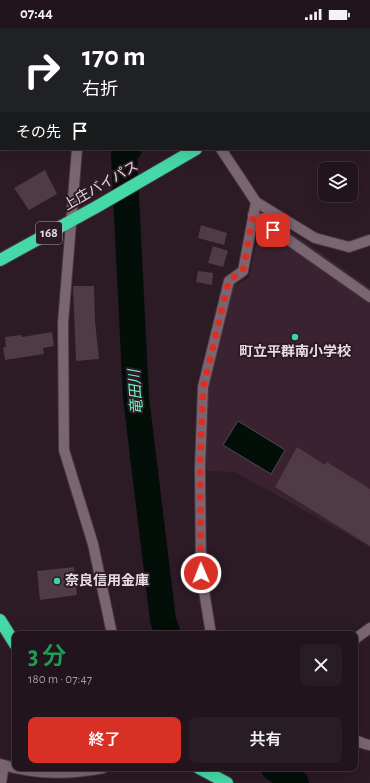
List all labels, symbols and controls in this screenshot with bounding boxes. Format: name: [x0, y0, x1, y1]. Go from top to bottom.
text: 07:44: [20, 6, 53, 21]
text: 170 m: [82, 43, 146, 71]
icon: right: [16, 44, 68, 96]
text: 右折: [82, 81, 118, 99]
icon: arrive: [69, 120, 91, 142]
text: その先: [16, 125, 61, 140]
street label: 上庄バイパス: [61, 158, 141, 213]
map controls: [318, 162, 358, 202]
button: layers: [318, 162, 358, 202]
pin: [256, 213, 290, 247]
icon: arrive: [262, 219, 284, 241]
road number: 168: [36, 222, 62, 244]
marker: 町立平群南小学校: [290, 332, 300, 342]
place label: 町立平群南小学校: [239, 344, 351, 359]
water label: 竜田川: [126, 367, 145, 415]
position arrow: [180, 552, 222, 594]
place label: 奈良信用金庫: [65, 572, 149, 588]
marker: 奈良信用金庫: [52, 576, 62, 586]
button: close: [300, 644, 342, 686]
text: 3 分: [28, 645, 66, 669]
text: 180 m · 07:47: [28, 673, 92, 686]
button: 終了: [28, 717, 181, 763]
button: 共有: [189, 717, 342, 763]

